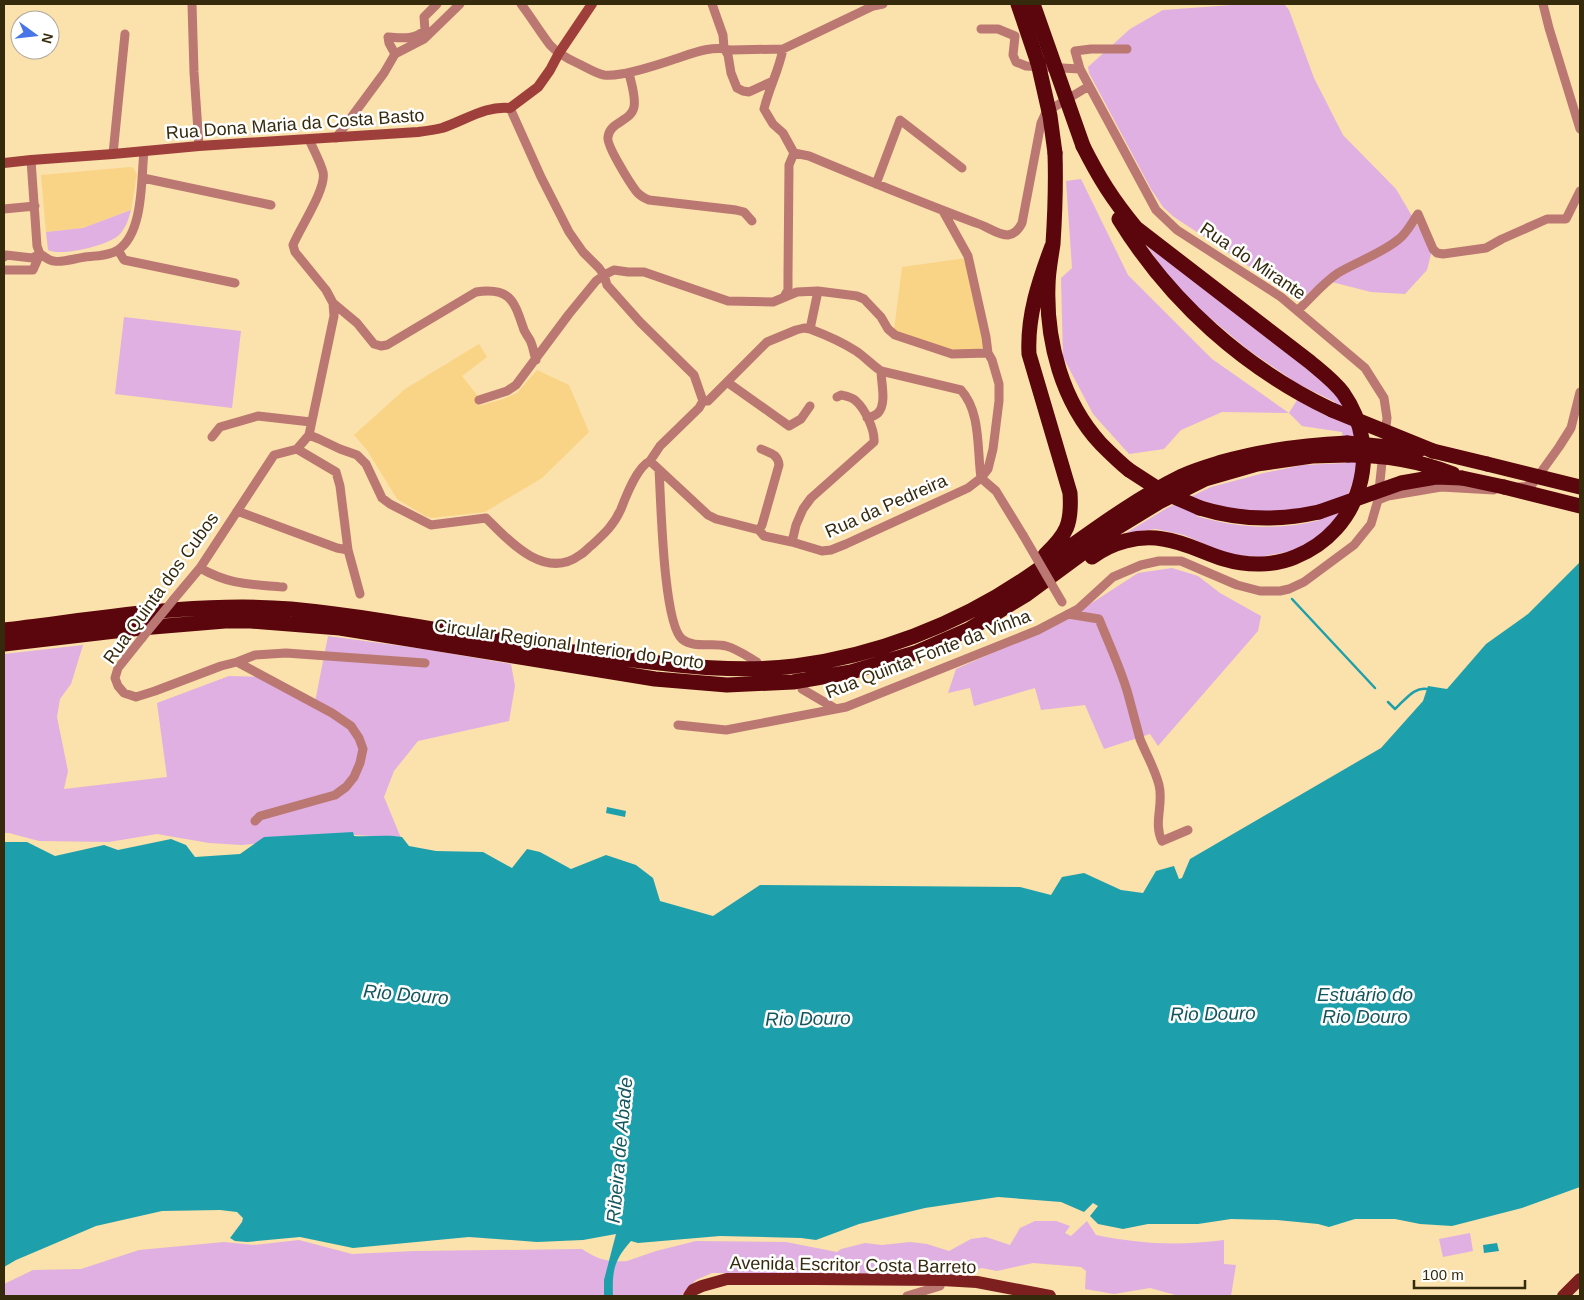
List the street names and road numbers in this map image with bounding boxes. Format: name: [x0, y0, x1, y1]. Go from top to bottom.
street label: Rua Dona Maria da Costa Basto: [165, 105, 425, 143]
street label: Rua do Mirante: [1196, 218, 1310, 304]
street label: Rua da Pedreira: [822, 470, 951, 542]
street label: Rua Quinta dos Cubos: [99, 508, 223, 668]
street label: Rua Quinta Fonte da Vinha: [823, 605, 1034, 702]
street label: Circular Regional Interior do Porto: [433, 615, 705, 673]
street label: Avenida Escritor Costa Barreto: [729, 1253, 977, 1277]

